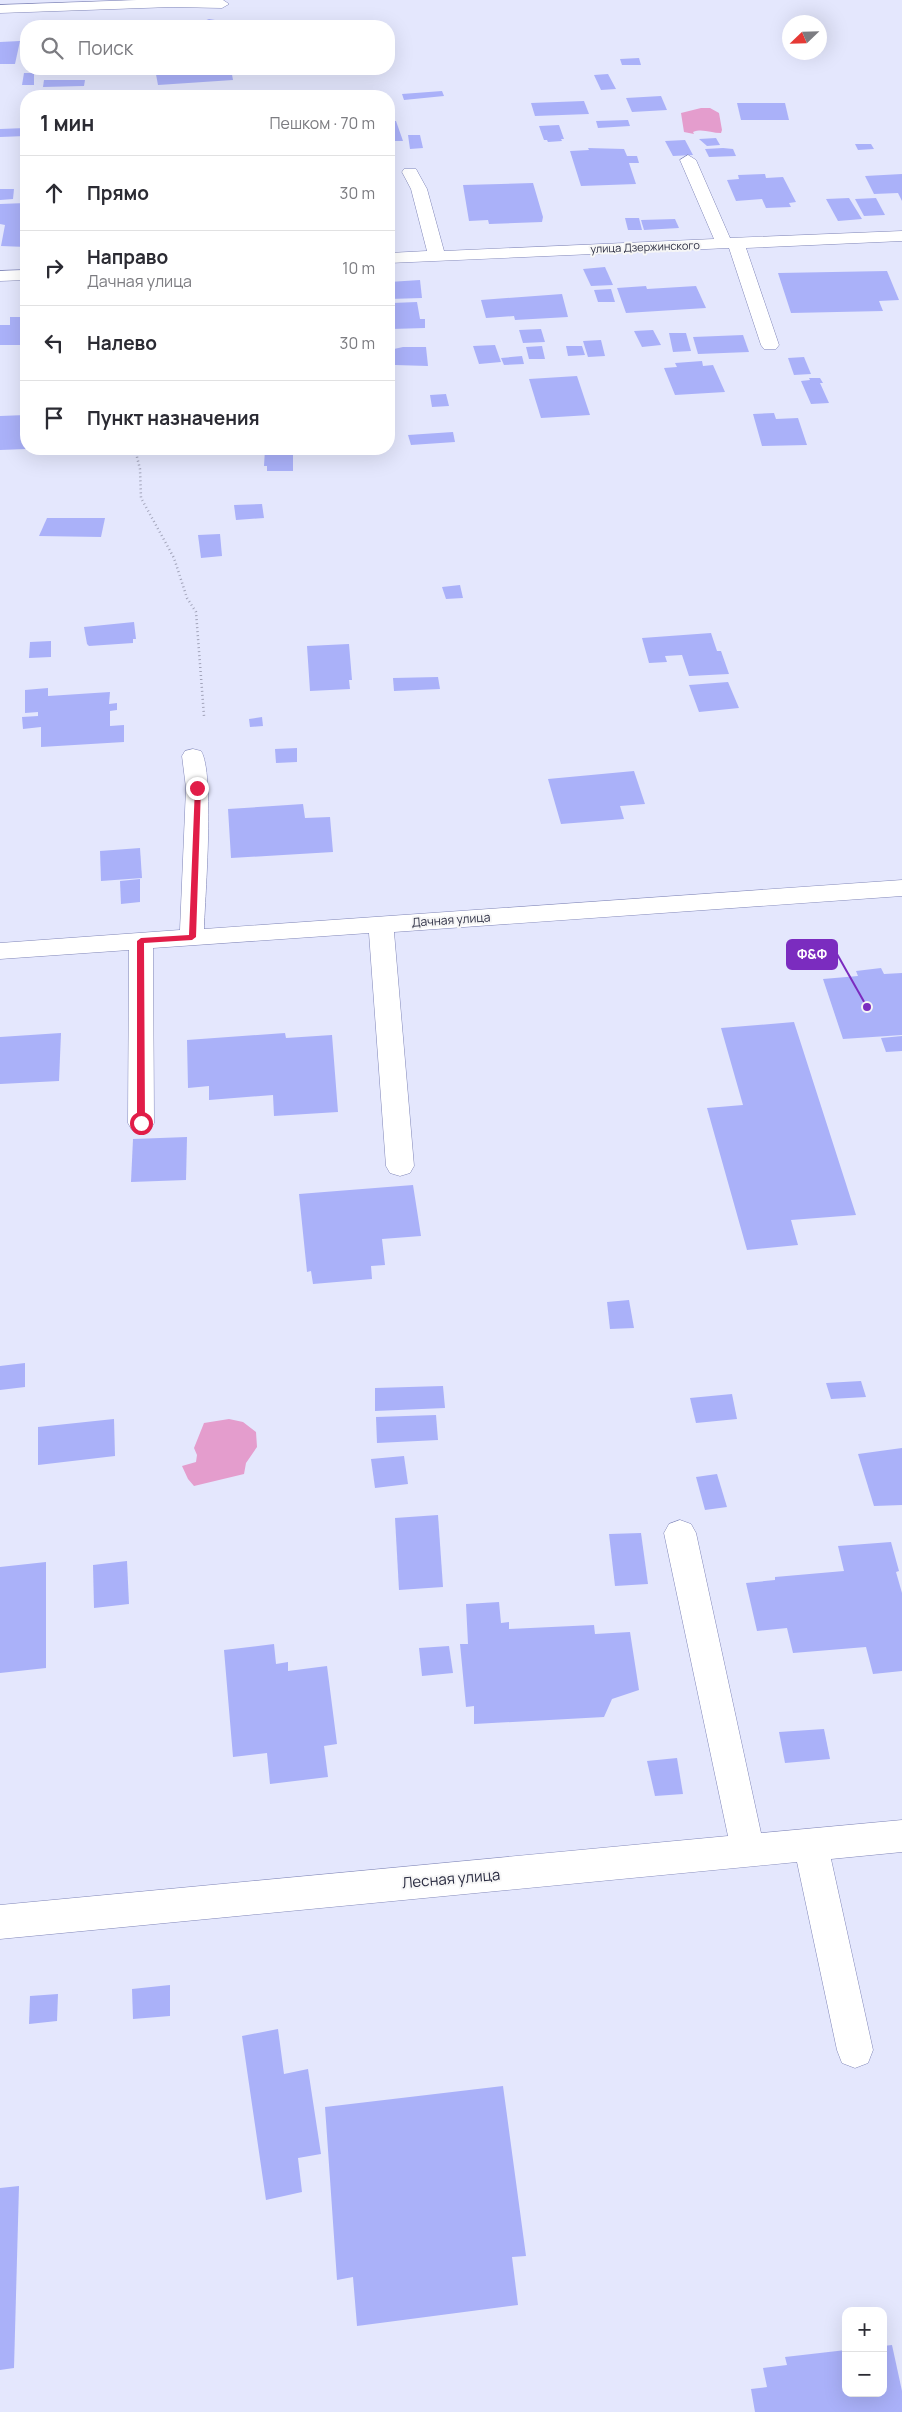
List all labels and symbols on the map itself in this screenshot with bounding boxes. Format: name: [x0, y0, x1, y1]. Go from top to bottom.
north arrow: [782, 15, 827, 60]
street label: улица Дзержинского: [590, 237, 700, 256]
route end: [186, 777, 209, 800]
street label: Дачная улица: [411, 908, 491, 931]
callout: Ф&Ф: [787, 940, 837, 969]
text: Ф&Ф: [797, 944, 827, 963]
route start: [130, 1112, 153, 1135]
street label: Лесная улица: [401, 1864, 501, 1893]

